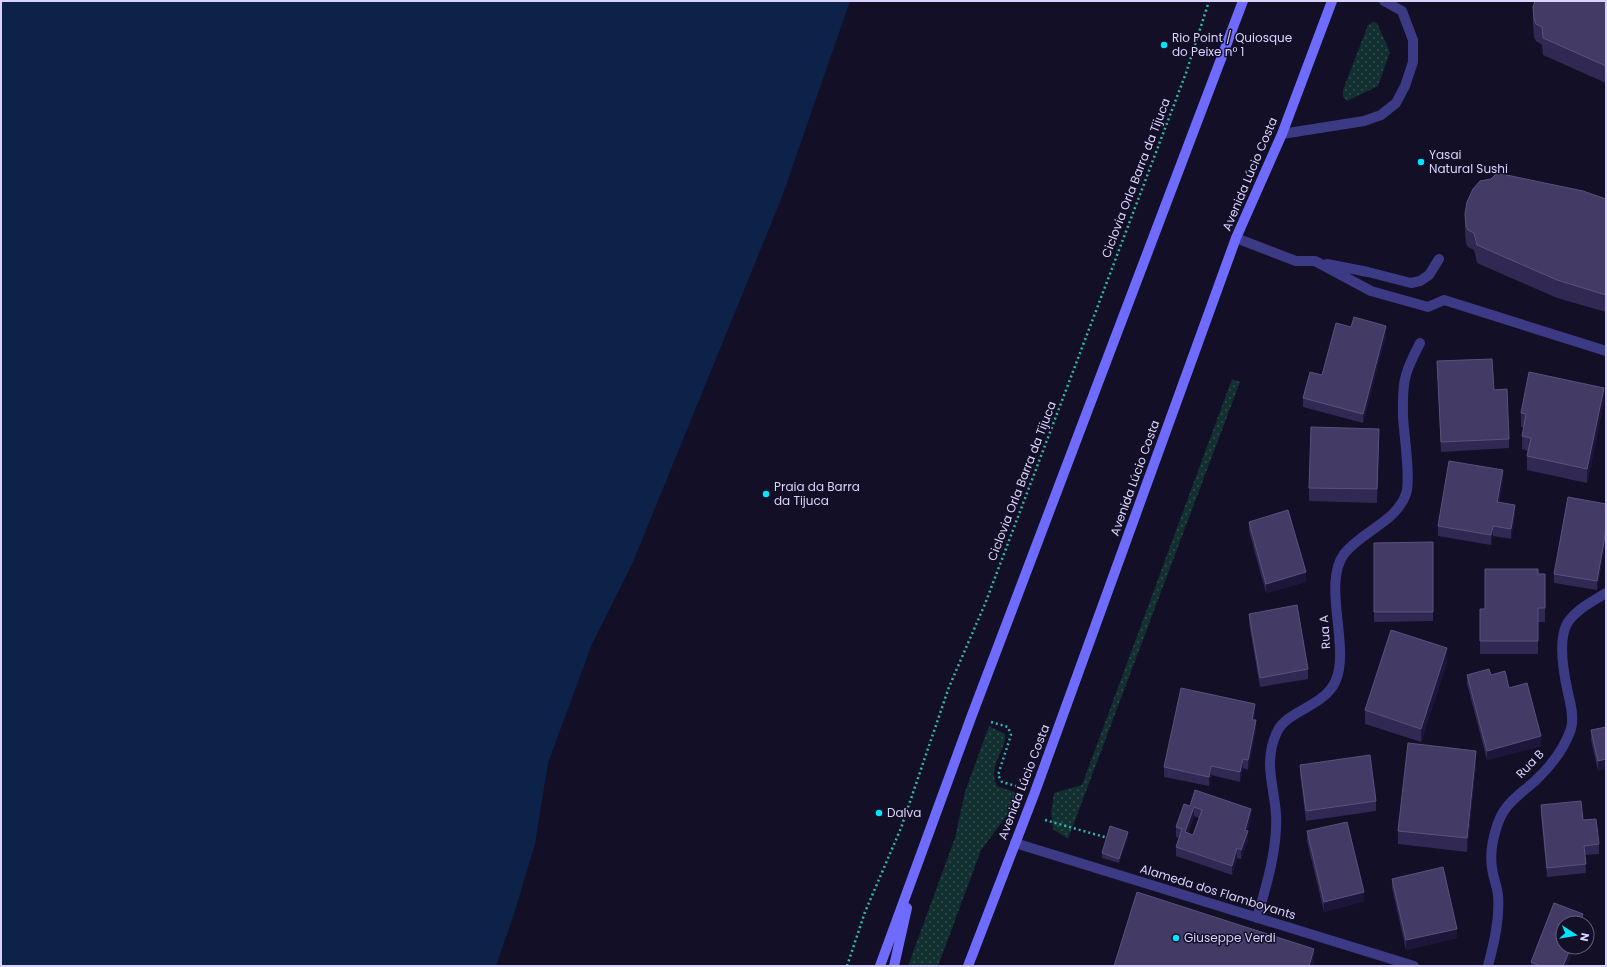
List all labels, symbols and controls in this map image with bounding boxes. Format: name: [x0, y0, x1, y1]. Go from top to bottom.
place label: Rio Point / Quiosque do Peixe n° 1: [1172, 29, 1292, 60]
marker: Rio Point / Quiosque do Peixe n° 1: [1159, 40, 1169, 50]
street label: Ciclovia Orla Barra da Tijuca: [1097, 95, 1174, 260]
street label: Avenida Lúcio Costa: [1218, 114, 1281, 233]
place label: Yasai Natural Sushi: [1429, 146, 1508, 177]
marker: Yasai Natural Sushi: [1416, 157, 1426, 167]
street label: Ciclovia Orla Barra da Tijuca: [983, 398, 1060, 563]
street label: Avenida Lúcio Costa: [1106, 418, 1163, 538]
place label: Praia da Barra da Tijuca: [774, 478, 860, 509]
marker: Praia da Barra da Tijuca: [761, 489, 771, 499]
street label: Rua A: [1315, 614, 1334, 650]
street label: Avenida Lúcio Costa: [994, 722, 1053, 842]
street label: Rua B: [1512, 746, 1547, 782]
place label: Dalva: [887, 804, 921, 821]
marker: Dalva: [874, 808, 884, 818]
street label: Alameda dos Flamboyants: [1138, 860, 1298, 923]
north arrow: [1555, 915, 1595, 955]
place label: Giuseppe Verdi: [1184, 929, 1276, 946]
text: N: [1576, 931, 1593, 943]
marker: Giuseppe Verdi: [1171, 933, 1181, 943]

